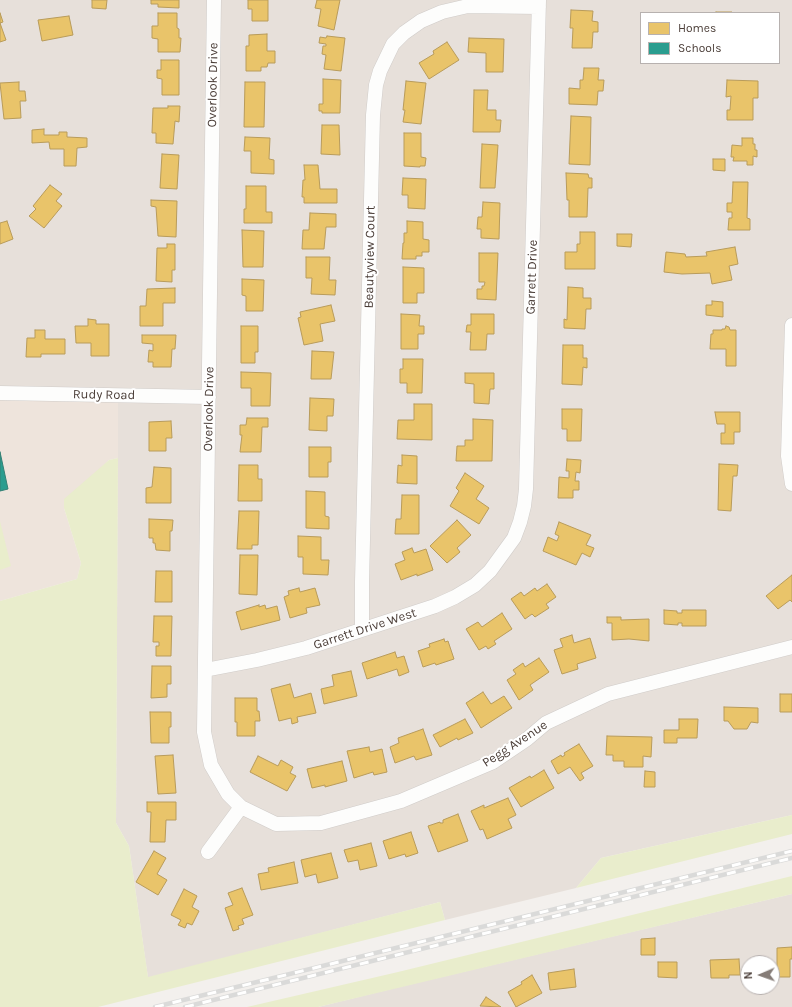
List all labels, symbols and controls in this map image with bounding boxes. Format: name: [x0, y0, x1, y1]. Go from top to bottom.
legend: [640, 12, 780, 64]
text: Homes: [678, 21, 716, 35]
text: Schools: [678, 41, 721, 55]
street label: Overlook Drive: [204, 42, 222, 128]
street label: Beautyview Court: [361, 205, 379, 309]
street label: Garrett Drive: [523, 239, 541, 315]
street label: Overlook Drive: [200, 366, 218, 452]
street label: Rudy Road: [73, 387, 135, 403]
street label: Garrett Drive West: [311, 605, 419, 653]
street label: Pegg Avenue: [480, 717, 550, 771]
north arrow: [740, 955, 780, 995]
text: N: [742, 971, 755, 980]

